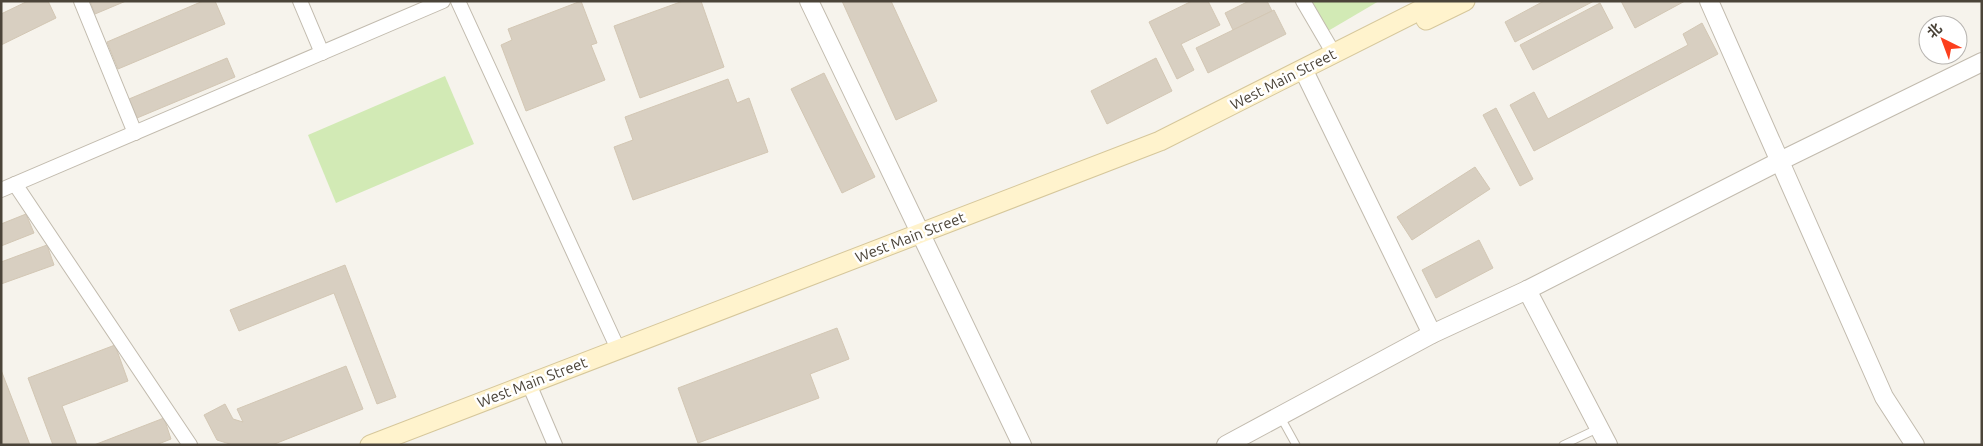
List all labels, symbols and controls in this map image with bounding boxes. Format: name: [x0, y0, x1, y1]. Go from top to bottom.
north arrow: [1918, 15, 1968, 65]
text: 北: [1924, 20, 1945, 41]
street label: West Main Street: [1227, 45, 1339, 113]
street label: West Main Street: [853, 208, 967, 266]
street label: West Main Street: [475, 353, 589, 411]

